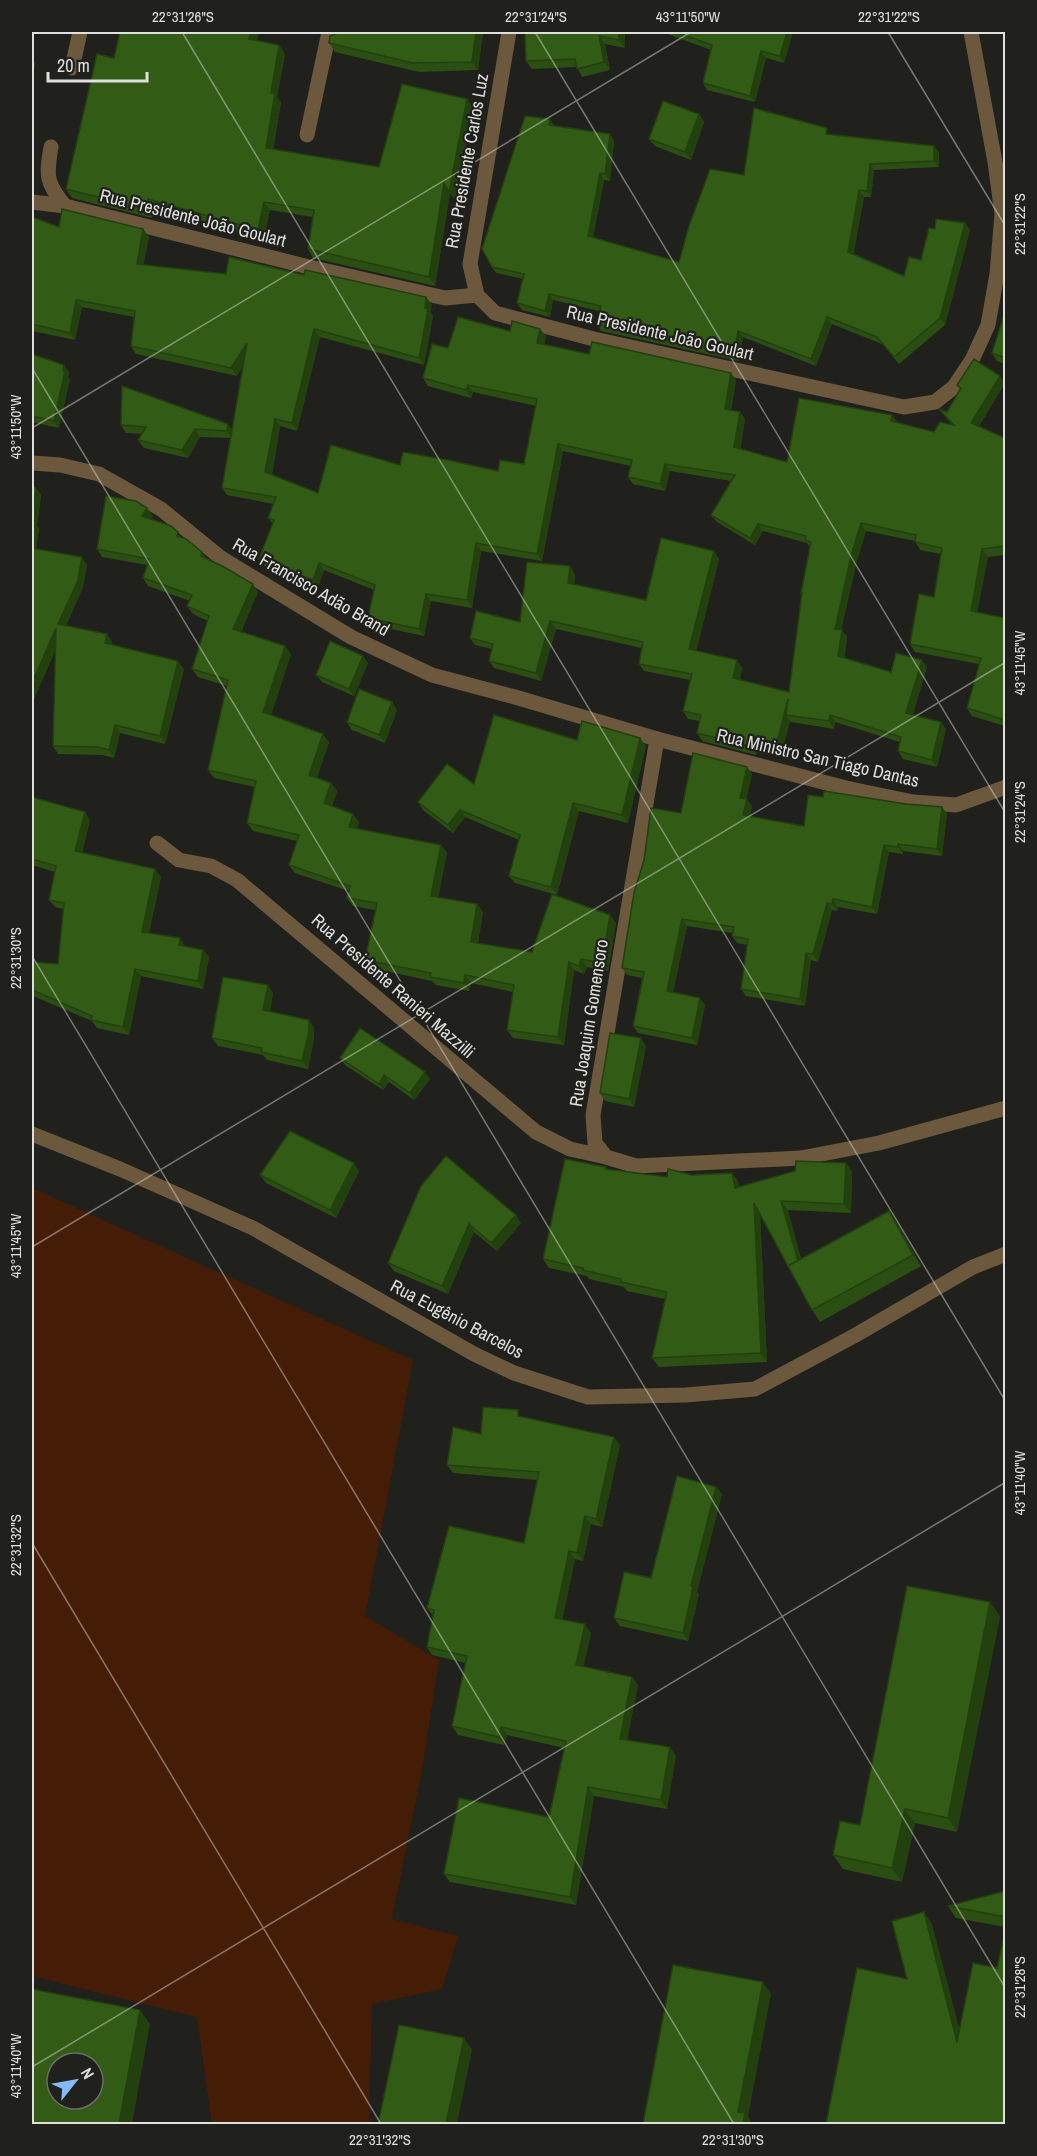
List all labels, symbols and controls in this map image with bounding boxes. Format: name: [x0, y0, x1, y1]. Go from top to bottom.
text: 22°31'26"S: [152, 6, 214, 27]
text: 22°31'24"S: [505, 6, 567, 27]
text: 43°11'50"W: [656, 6, 721, 27]
text: 22°31'22"S: [858, 6, 920, 27]
scale bar: [48, 45, 147, 83]
text: 20 m: [57, 53, 90, 78]
street label: Rua Presidente Carlos Luz: [439, 71, 494, 250]
street label: Rua Presidente João Goulart: [97, 182, 289, 253]
text: 22°31'22"S: [1009, 193, 1030, 255]
street label: Rua Presidente João Goulart: [564, 299, 756, 366]
text: 43°11'50"W: [5, 394, 26, 459]
street label: Rua Francisco Adão Brand: [228, 531, 394, 642]
text: 43°11'45"W: [1009, 630, 1030, 695]
street label: Rua Ministro San Tiago Dantas: [714, 722, 922, 793]
text: 22°31'24"S: [1009, 781, 1030, 843]
street label: Rua Presidente Ranieri Mazzilli: [306, 908, 480, 1064]
text: 22°31'30"S: [5, 927, 26, 989]
street label: Rua Joaquim Gomensoro: [563, 937, 614, 1108]
text: 43°11'45"W: [5, 1213, 26, 1278]
street label: Rua Eugênio Barcelos: [386, 1273, 528, 1364]
text: 43°11'40"W: [1009, 1450, 1030, 1515]
text: 22°31'32"S: [5, 1514, 26, 1576]
text: 22°31'28"S: [1009, 1956, 1030, 2018]
text: 43°11'40"W: [5, 2033, 26, 2098]
north arrow: [45, 2051, 105, 2111]
text: N: [76, 2064, 100, 2083]
text: 22°31'32"S: [349, 2129, 411, 2150]
text: 22°31'30"S: [702, 2129, 764, 2150]

